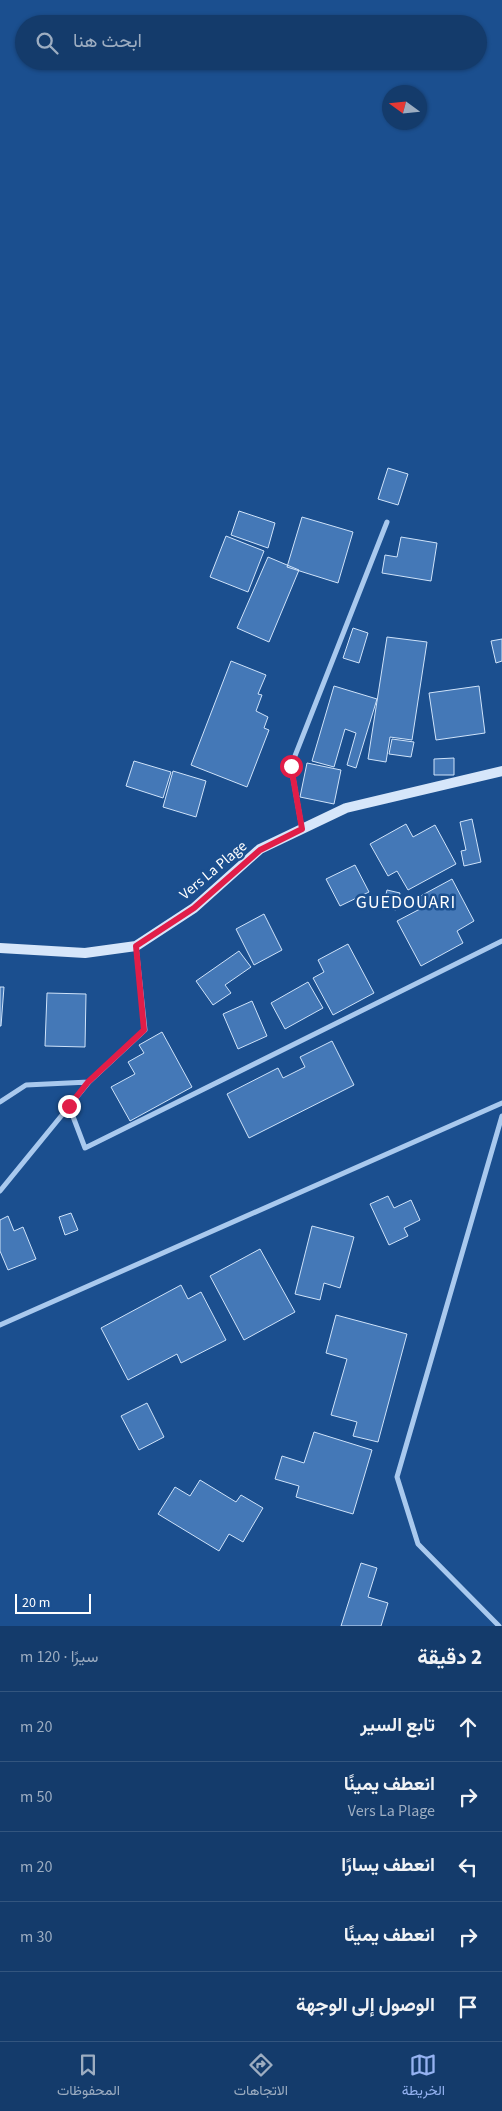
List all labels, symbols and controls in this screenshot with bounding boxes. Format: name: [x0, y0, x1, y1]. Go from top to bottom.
search box: [15, 15, 487, 70]
text: ابحث هنا: [73, 28, 142, 55]
icon: search: [33, 29, 61, 57]
north arrow: [382, 85, 427, 130]
route start: [280, 755, 303, 778]
street label: Vers La Plage: [175, 836, 251, 905]
district label: GUEDOUARI: [356, 890, 456, 915]
route end: [58, 1095, 81, 1118]
scale bar: [15, 1591, 91, 1614]
text: 20 m: [22, 1593, 50, 1613]
text: 2 دقيقة: [417, 1642, 482, 1672]
text: سيرًا · 120 m: [20, 1646, 98, 1668]
text: تابع السير: [360, 1712, 435, 1739]
icon: ahead: [454, 1713, 482, 1741]
text: 20 m: [20, 1716, 52, 1738]
text: انعطف يمينًا: [344, 1771, 435, 1798]
icon: right: [454, 1783, 482, 1811]
text: 50 m: [20, 1786, 52, 1808]
text: Vers La Plage: [348, 1800, 435, 1822]
text: انعطف يسارًا: [341, 1852, 435, 1879]
icon: left: [454, 1853, 482, 1881]
text: 20 m: [20, 1856, 52, 1878]
text: انعطف يمينًا: [344, 1922, 435, 1949]
icon: right: [454, 1923, 482, 1951]
text: 30 m: [20, 1926, 52, 1948]
text: الوصول إلى الوجهة: [296, 1992, 435, 2019]
icon: arrive: [454, 1993, 482, 2021]
tab: المحفوظات: [57, 2051, 120, 2103]
tab: الاتجاهات: [234, 2051, 288, 2103]
tab: الخريطة: [402, 2051, 445, 2103]

